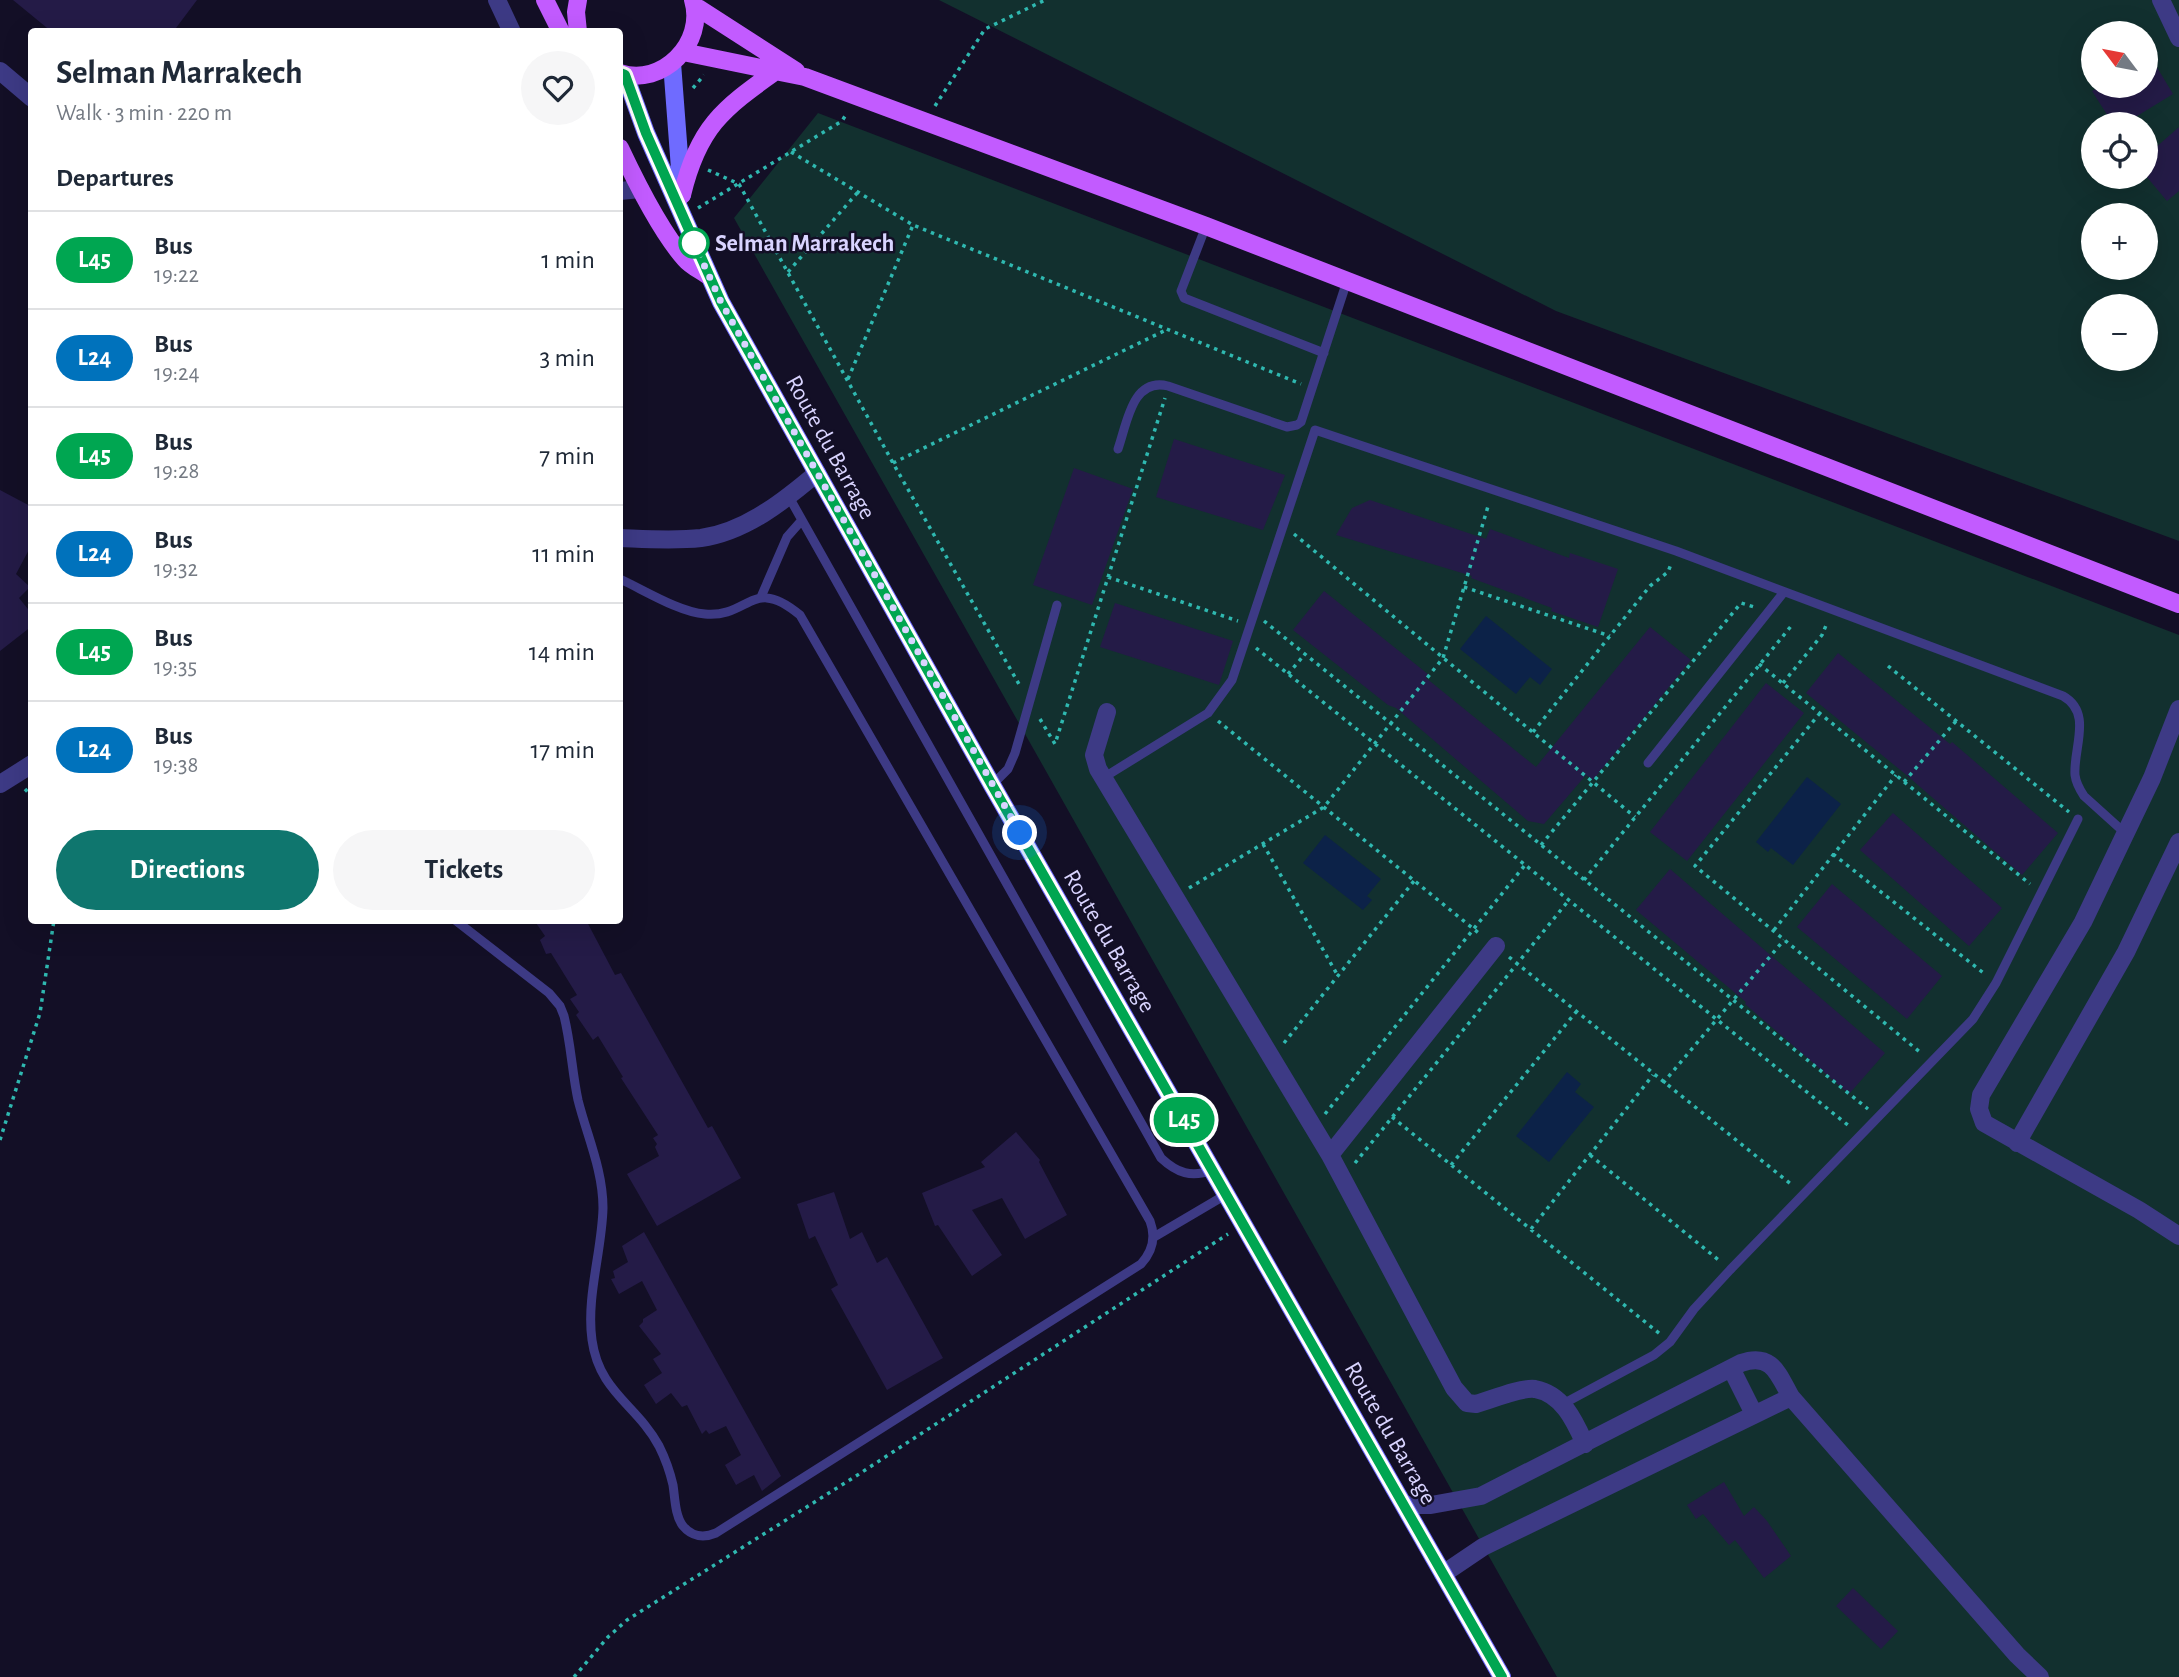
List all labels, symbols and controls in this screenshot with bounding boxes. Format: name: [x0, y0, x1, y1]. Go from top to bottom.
north arrow: [2081, 21, 2158, 98]
map controls: [2081, 21, 2158, 371]
button: heart: [521, 51, 595, 125]
text: Selman Marrakech: [56, 57, 302, 90]
text: Walk · 3 min · 220 m: [56, 102, 232, 125]
button: locate: [2081, 112, 2158, 189]
text: Departures: [56, 165, 174, 191]
button: +: [2081, 203, 2158, 280]
marker: Selman Marrakech: [679, 228, 709, 258]
place label: Selman Marrakech: [715, 232, 894, 256]
text: Bus: [154, 233, 193, 259]
text: 1 min: [541, 247, 595, 273]
text: L45: [78, 248, 111, 272]
text: 19:22: [154, 264, 199, 287]
button: −: [2081, 294, 2158, 371]
text: Bus: [154, 331, 193, 357]
text: 3 min: [539, 345, 595, 371]
text: L24: [78, 346, 111, 370]
text: 19:24: [154, 362, 200, 385]
street label: Route du Barrage: [781, 372, 879, 523]
text: Bus: [154, 429, 193, 455]
text: 7 min: [539, 443, 595, 469]
text: L45: [78, 444, 111, 468]
text: 19:28: [154, 460, 199, 483]
text: Bus: [154, 527, 193, 553]
text: 11 min: [532, 541, 595, 567]
text: L24: [78, 542, 111, 566]
text: 19:32: [154, 558, 198, 581]
text: Bus: [154, 625, 193, 651]
text: 14 min: [529, 639, 595, 665]
text: L45: [78, 640, 111, 664]
text: 19:35: [154, 656, 197, 679]
text: Bus: [154, 723, 193, 749]
text: 17 min: [530, 737, 595, 763]
text: L24: [78, 738, 111, 762]
text: 19:38: [154, 754, 198, 777]
your location: [1002, 815, 1037, 850]
button: Directions: [56, 830, 319, 910]
button: Tickets: [333, 830, 595, 910]
street label: Route du Barrage: [1059, 866, 1160, 1017]
line badge: L45: [1144, 1097, 1224, 1143]
text: L45: [1168, 1108, 1200, 1132]
street label: Route du Barrage: [1340, 1358, 1441, 1509]

